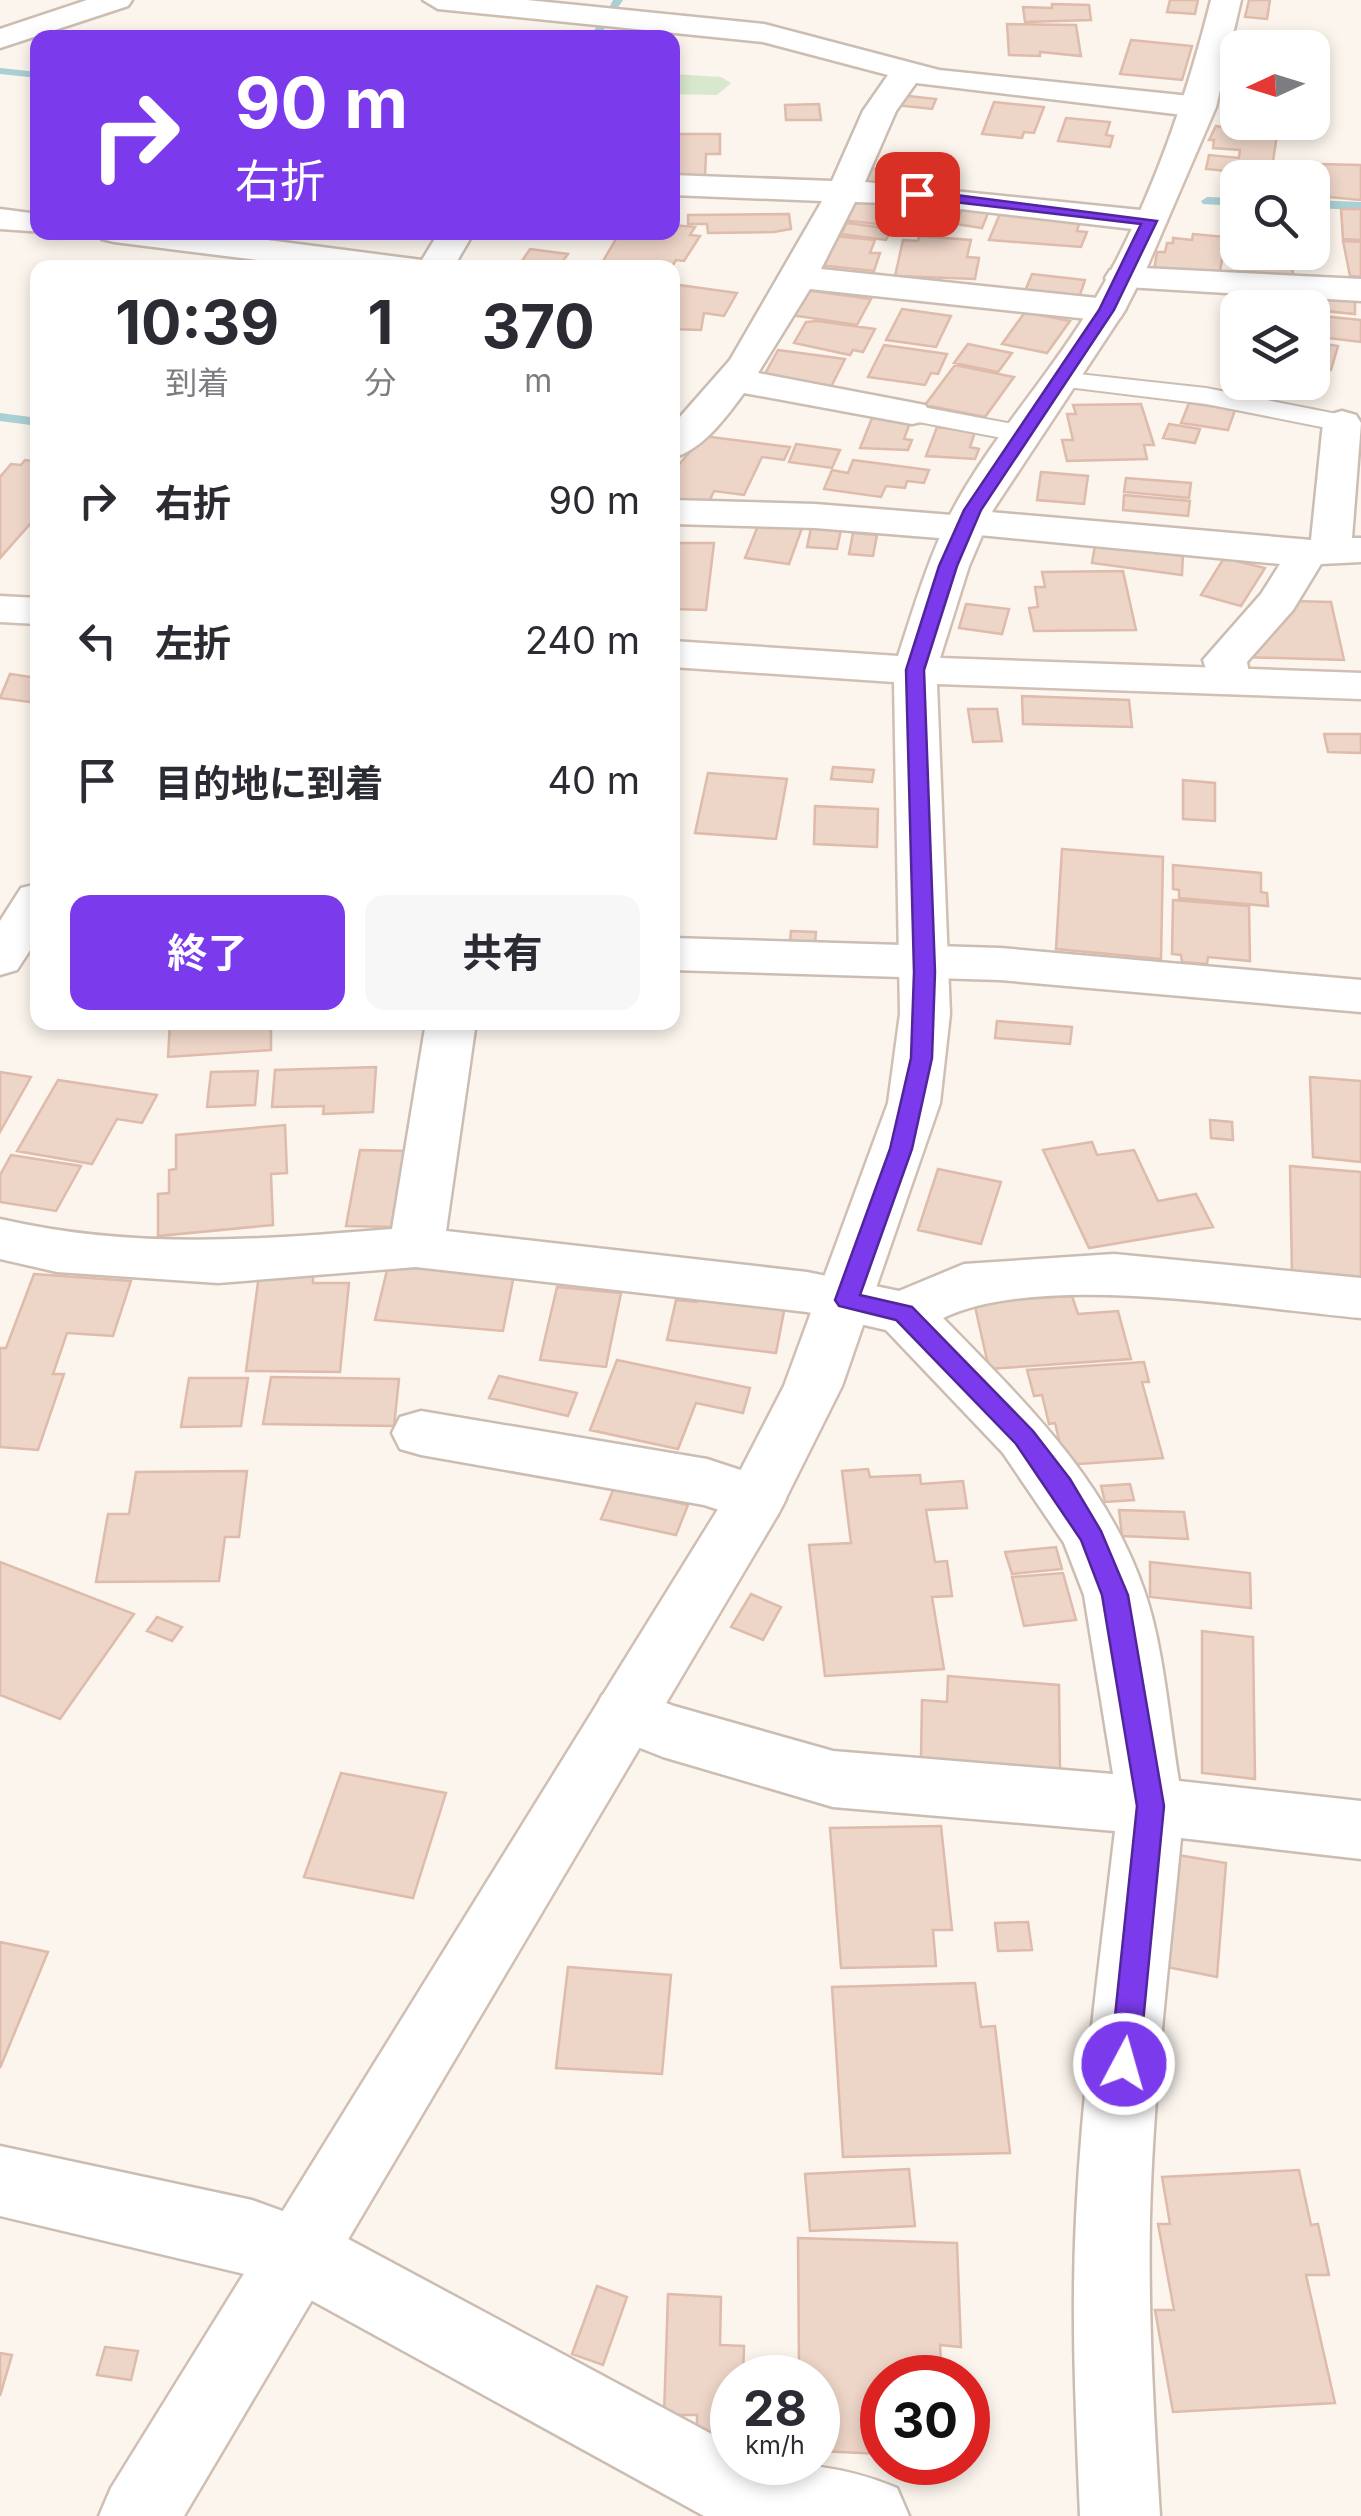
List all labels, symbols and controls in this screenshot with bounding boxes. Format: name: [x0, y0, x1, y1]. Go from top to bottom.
north arrow: [1220, 30, 1330, 140]
map controls: [1220, 30, 1330, 400]
text: 90 m: [235, 60, 408, 145]
icon: right: [70, 70, 200, 200]
pin: [875, 152, 960, 237]
text: 右折: [235, 153, 325, 208]
button: search: [1220, 160, 1330, 270]
icon: arrive: [890, 167, 945, 222]
text: 10:39: [115, 286, 279, 358]
text: 1: [368, 286, 393, 358]
text: 370: [482, 290, 595, 362]
button: layers: [1220, 290, 1330, 400]
text: m: [524, 361, 552, 400]
text: 到着: [165, 363, 229, 402]
text: 分: [364, 363, 396, 402]
icon: right: [70, 473, 125, 528]
text: 90 m: [548, 477, 640, 523]
text: 右折: [155, 480, 231, 526]
icon: left: [70, 613, 125, 668]
text: 240 m: [525, 617, 640, 663]
text: 左折: [155, 620, 231, 666]
icon: arrive: [70, 753, 125, 808]
text: 40 m: [548, 757, 640, 803]
text: 目的地に到着: [155, 760, 383, 806]
button: 終了: [70, 895, 345, 1010]
button: 共有: [365, 895, 640, 1010]
position arrow: [1072, 2012, 1176, 2116]
speed limit sign: 30: [860, 2355, 990, 2485]
text: 28: [743, 2378, 807, 2438]
text: km/h: [745, 2430, 805, 2460]

